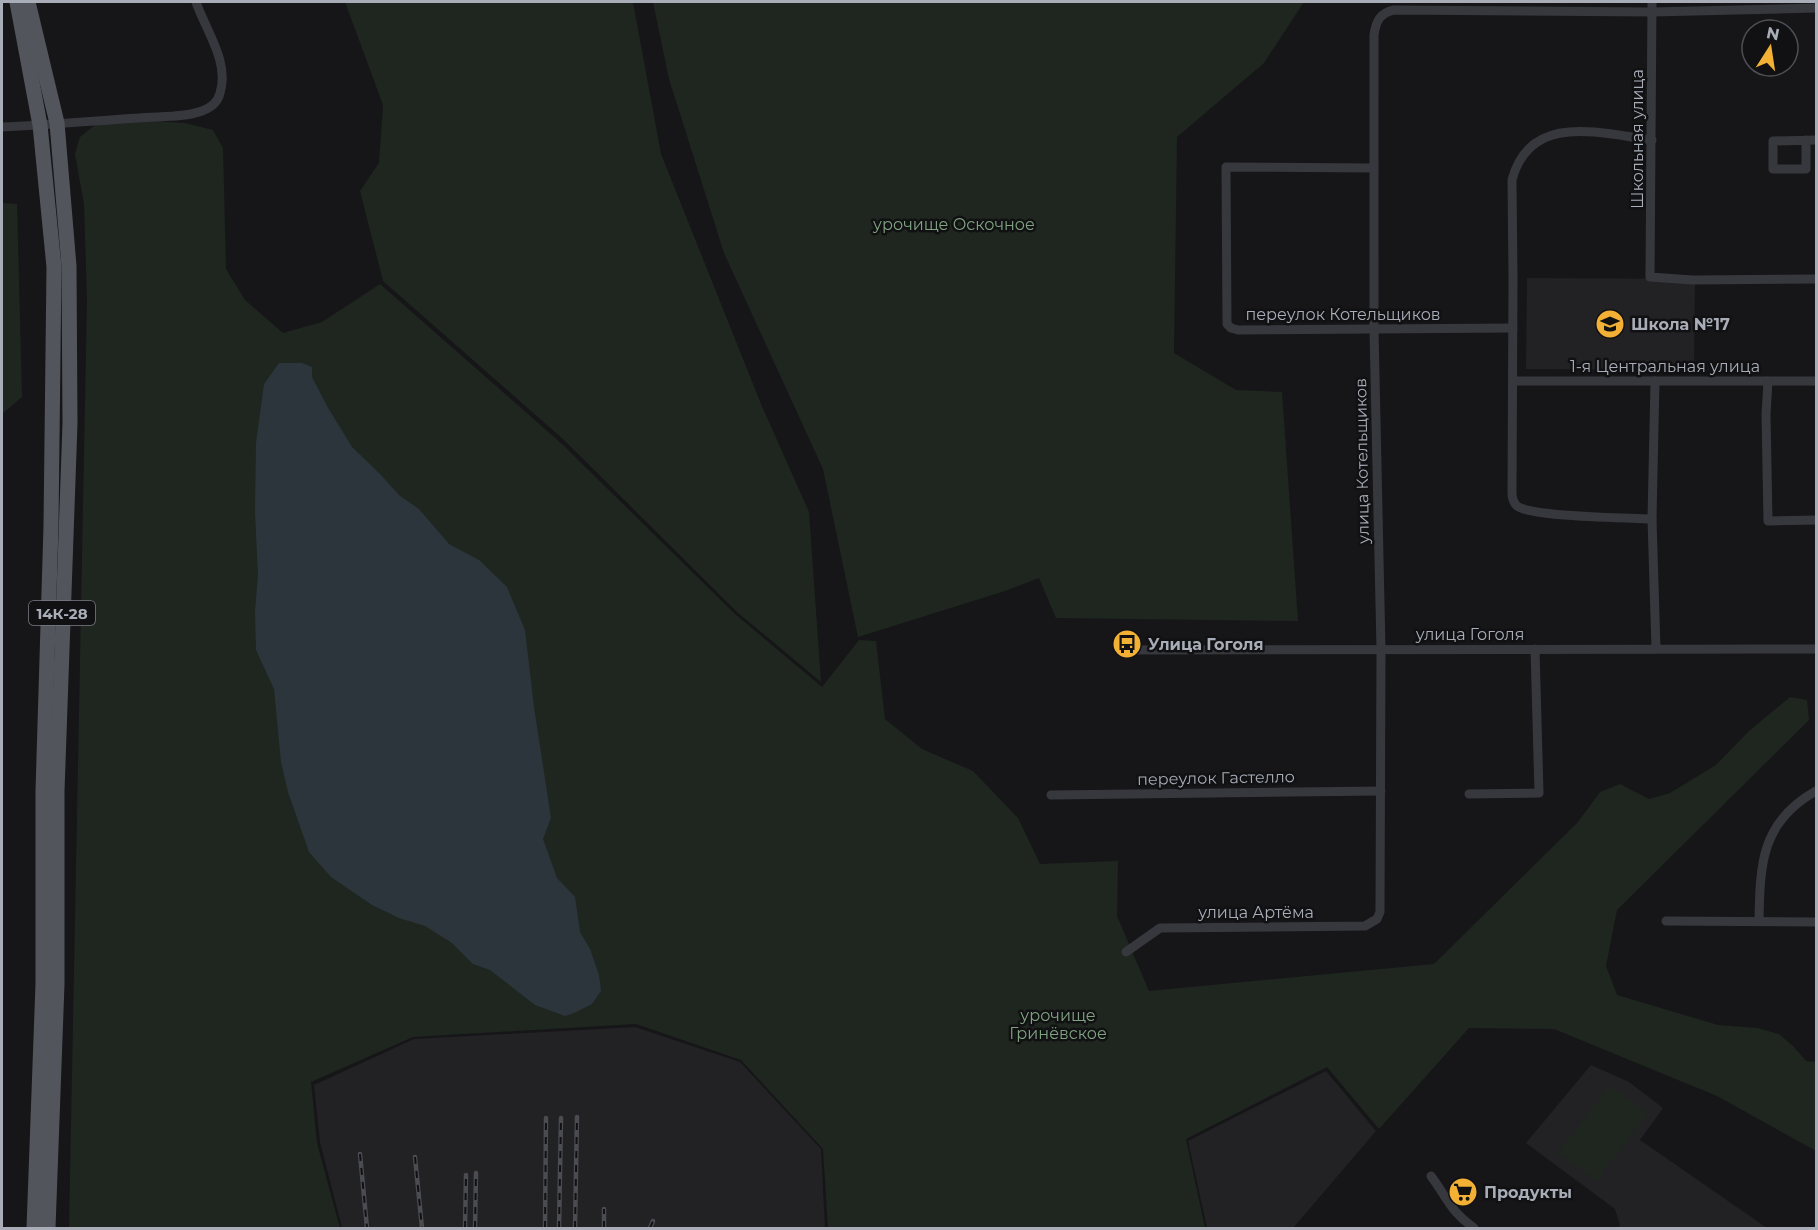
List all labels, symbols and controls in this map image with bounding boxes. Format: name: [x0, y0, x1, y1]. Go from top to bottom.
north arrow: [1740, 18, 1800, 78]
text: N: [1765, 23, 1781, 44]
street label: Школьная улица: [1628, 69, 1647, 209]
park label: урочище Оскочное: [872, 215, 1035, 234]
street label: переулок Котельщиков: [1245, 305, 1441, 324]
school or university icon: Школа №17: [1594, 308, 1626, 340]
place label: Школа №17: [1631, 315, 1730, 334]
street label: 1-я Центральная улица: [1570, 357, 1760, 376]
street label: улица Котельщиков: [1351, 378, 1373, 545]
road number: 14К-28: [29, 601, 95, 625]
street label: улица Гоголя: [1415, 625, 1524, 644]
bus stop icon: Улица Гоголя: [1111, 628, 1143, 660]
place label: Улица Гоголя: [1148, 635, 1263, 654]
street label: переулок Гастелло: [1137, 767, 1295, 789]
street label: улица Артёма: [1197, 903, 1314, 922]
park label: урочище Гринёвское: [1009, 1006, 1107, 1043]
supermarket icon: Продукты: [1447, 1176, 1479, 1208]
place label: Продукты: [1484, 1183, 1572, 1202]

